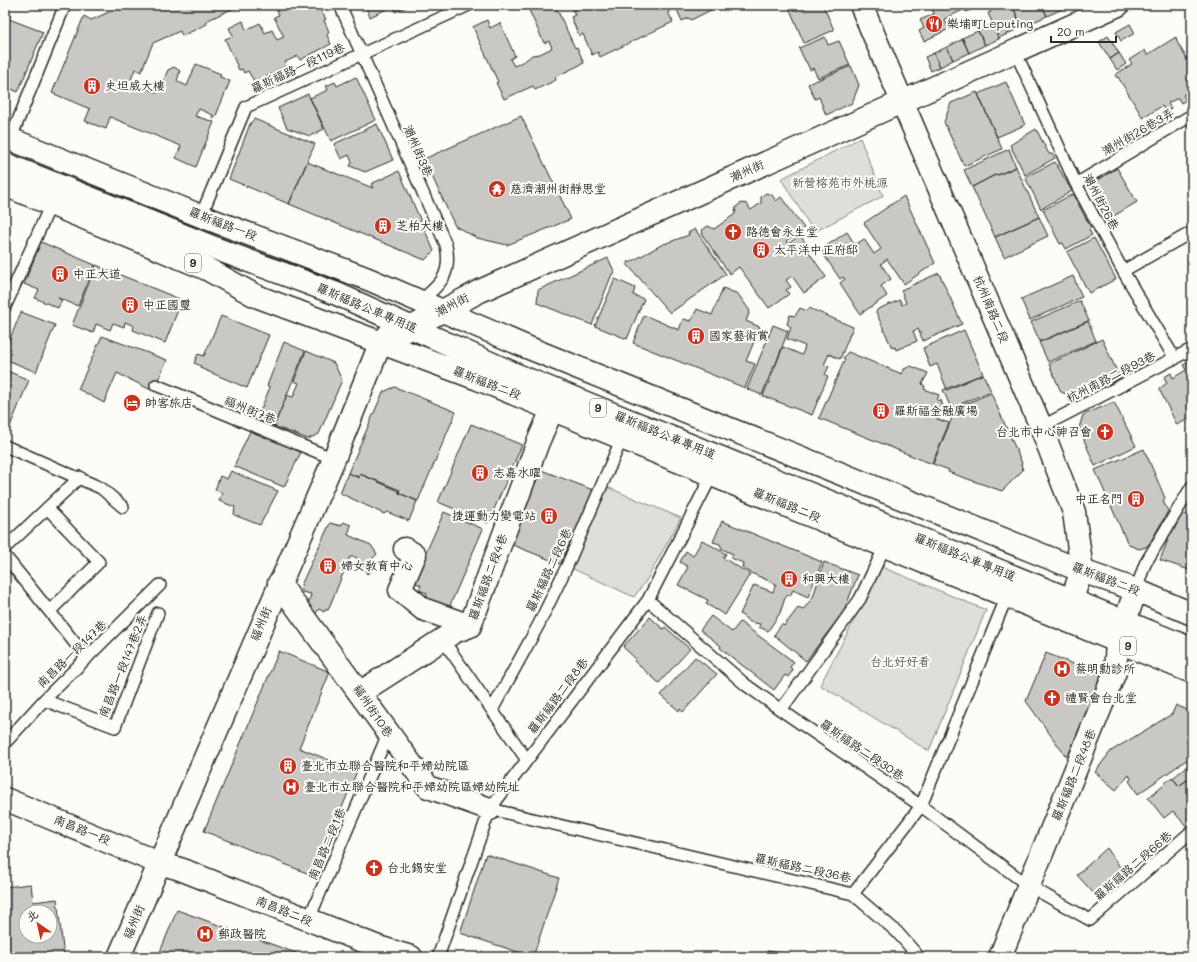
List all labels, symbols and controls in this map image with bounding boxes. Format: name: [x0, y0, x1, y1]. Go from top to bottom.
restaurant icon: 樂埔町Leputing: [924, 14, 944, 34]
place label: 樂埔町Leputing: [947, 15, 1033, 31]
scale bar: [1051, 18, 1116, 44]
text: 20 m: [1057, 23, 1085, 39]
street label: 羅斯福路一段119巷: [248, 38, 347, 96]
building icon: 史坦威大樓: [82, 76, 102, 96]
place label: 史坦威大樓: [105, 77, 165, 93]
street label: 潮州街26巷3弄: [1098, 104, 1177, 158]
street label: 潮州街3巷: [400, 122, 437, 179]
street label: 潮州街: [727, 155, 766, 185]
street label: 潮州街26巷: [1080, 170, 1123, 233]
park label: 新營榕苑市外桃源: [792, 174, 888, 190]
temple icon: 慈濟潮州街靜思堂: [487, 179, 507, 199]
place label: 慈濟潮州街靜思堂: [510, 180, 606, 196]
street label: 羅斯福路一段: [187, 203, 260, 243]
building icon: 芝柏大樓: [373, 216, 393, 236]
place label: 芝柏大樓: [396, 217, 444, 233]
church icon: 路德會永生堂: [723, 222, 743, 242]
place label: 路德會永生堂: [746, 223, 818, 239]
building icon: 太平洋中正府邸: [751, 240, 771, 260]
place label: 太平洋中正府邸: [774, 241, 858, 257]
road number: 9: [185, 254, 201, 272]
building icon: 中正大道: [50, 264, 70, 284]
place label: 中正大道: [73, 265, 121, 281]
street label: 杭州南路二段: [970, 272, 1013, 345]
street label: 羅斯福路公車專用道: [315, 279, 420, 336]
street label: 潮州街: [432, 289, 471, 320]
building icon: 中正國璽: [120, 295, 140, 315]
place label: 中正國璽: [143, 296, 191, 312]
building icon: 國家藝術賞: [686, 326, 706, 346]
place label: 國家藝術賞: [709, 327, 769, 343]
street label: 杭州南路二段93巷: [1063, 347, 1158, 406]
street label: 羅斯福路二段: [451, 362, 524, 402]
street label: 福州街7巷: [222, 391, 279, 427]
hotel icon: 帥客旅店: [122, 393, 142, 413]
place label: 帥客旅店: [145, 394, 193, 410]
road number: 9: [590, 399, 606, 417]
building icon: 羅斯福金融廣場: [871, 401, 891, 421]
place label: 羅斯福金融廣場: [894, 402, 978, 418]
street label: 羅斯福路公車專用道: [612, 406, 718, 462]
church icon: 台北市中心神召會: [1095, 422, 1115, 442]
place label: 台北市中心神召會: [996, 423, 1092, 439]
building icon: 志嘉水曜: [470, 463, 490, 483]
place label: 志嘉水曜: [493, 464, 541, 480]
street label: 羅斯福路二段: [751, 483, 824, 525]
building icon: 中正名門: [1126, 489, 1146, 509]
place label: 中正名門: [1075, 490, 1123, 506]
building icon: 捷運動力變電站: [539, 506, 559, 526]
place label: 捷運動力變電站: [452, 507, 536, 523]
street label: 羅斯福路二段6巷: [522, 525, 575, 614]
street label: 羅斯福路公車專用道: [912, 528, 1018, 584]
street label: 羅斯福路二段4巷: [464, 531, 510, 622]
building icon: 婦女教育中心: [318, 556, 338, 576]
place label: 婦女教育中心: [341, 557, 413, 573]
street label: 羅斯福路二段: [1070, 558, 1143, 598]
building icon: 和興大樓: [779, 569, 799, 589]
place label: 和興大樓: [802, 570, 850, 586]
street label: 福州街: [246, 604, 274, 643]
street label: 南昌路一段147巷2弄: [94, 612, 150, 720]
street label: 南昌路一段147巷: [33, 616, 110, 691]
road number: 9: [1120, 637, 1136, 655]
park label: 台北好好看: [870, 653, 930, 669]
street label: 羅斯福路二段8巷: [523, 654, 591, 737]
hospital icon: 蔡明勳診所: [1052, 659, 1072, 679]
place label: 蔡明勳診所: [1075, 660, 1136, 676]
street label: 福州街10巷: [350, 681, 397, 740]
church icon: 禮賢會台北堂: [1042, 688, 1062, 708]
place label: 禮賢會台北堂: [1065, 689, 1137, 705]
street label: 羅斯福路二段30巷: [817, 715, 908, 783]
street label: 羅斯福路二段48巷: [1047, 726, 1099, 823]
building icon: 臺北市立聯合醫院和平婦幼院區: [278, 756, 298, 776]
place label: 臺北市立聯合醫院和平婦幼院區: [301, 757, 469, 773]
hospital icon: 臺北市立聯合醫院和平婦幼院區婦幼院址: [281, 777, 301, 797]
place label: 臺北市立聯合醫院和平婦幼院區婦幼院址: [304, 778, 520, 794]
street label: 南昌路二段1巷: [304, 805, 349, 882]
street label: 南昌路一段: [52, 810, 113, 848]
street label: 羅斯福路二段66巷: [1090, 827, 1175, 904]
street label: 羅斯福路二段36巷: [753, 849, 853, 885]
church icon: 台北錫安堂: [364, 858, 384, 878]
place label: 台北錫安堂: [387, 859, 447, 875]
street label: 南昌路二段: [254, 891, 315, 929]
street label: 福州街: [119, 902, 147, 941]
north arrow: [18, 904, 58, 944]
text: 北: [23, 906, 41, 925]
hospital icon: 郵政醫院: [195, 924, 215, 944]
place label: 郵政醫院: [218, 925, 266, 941]

